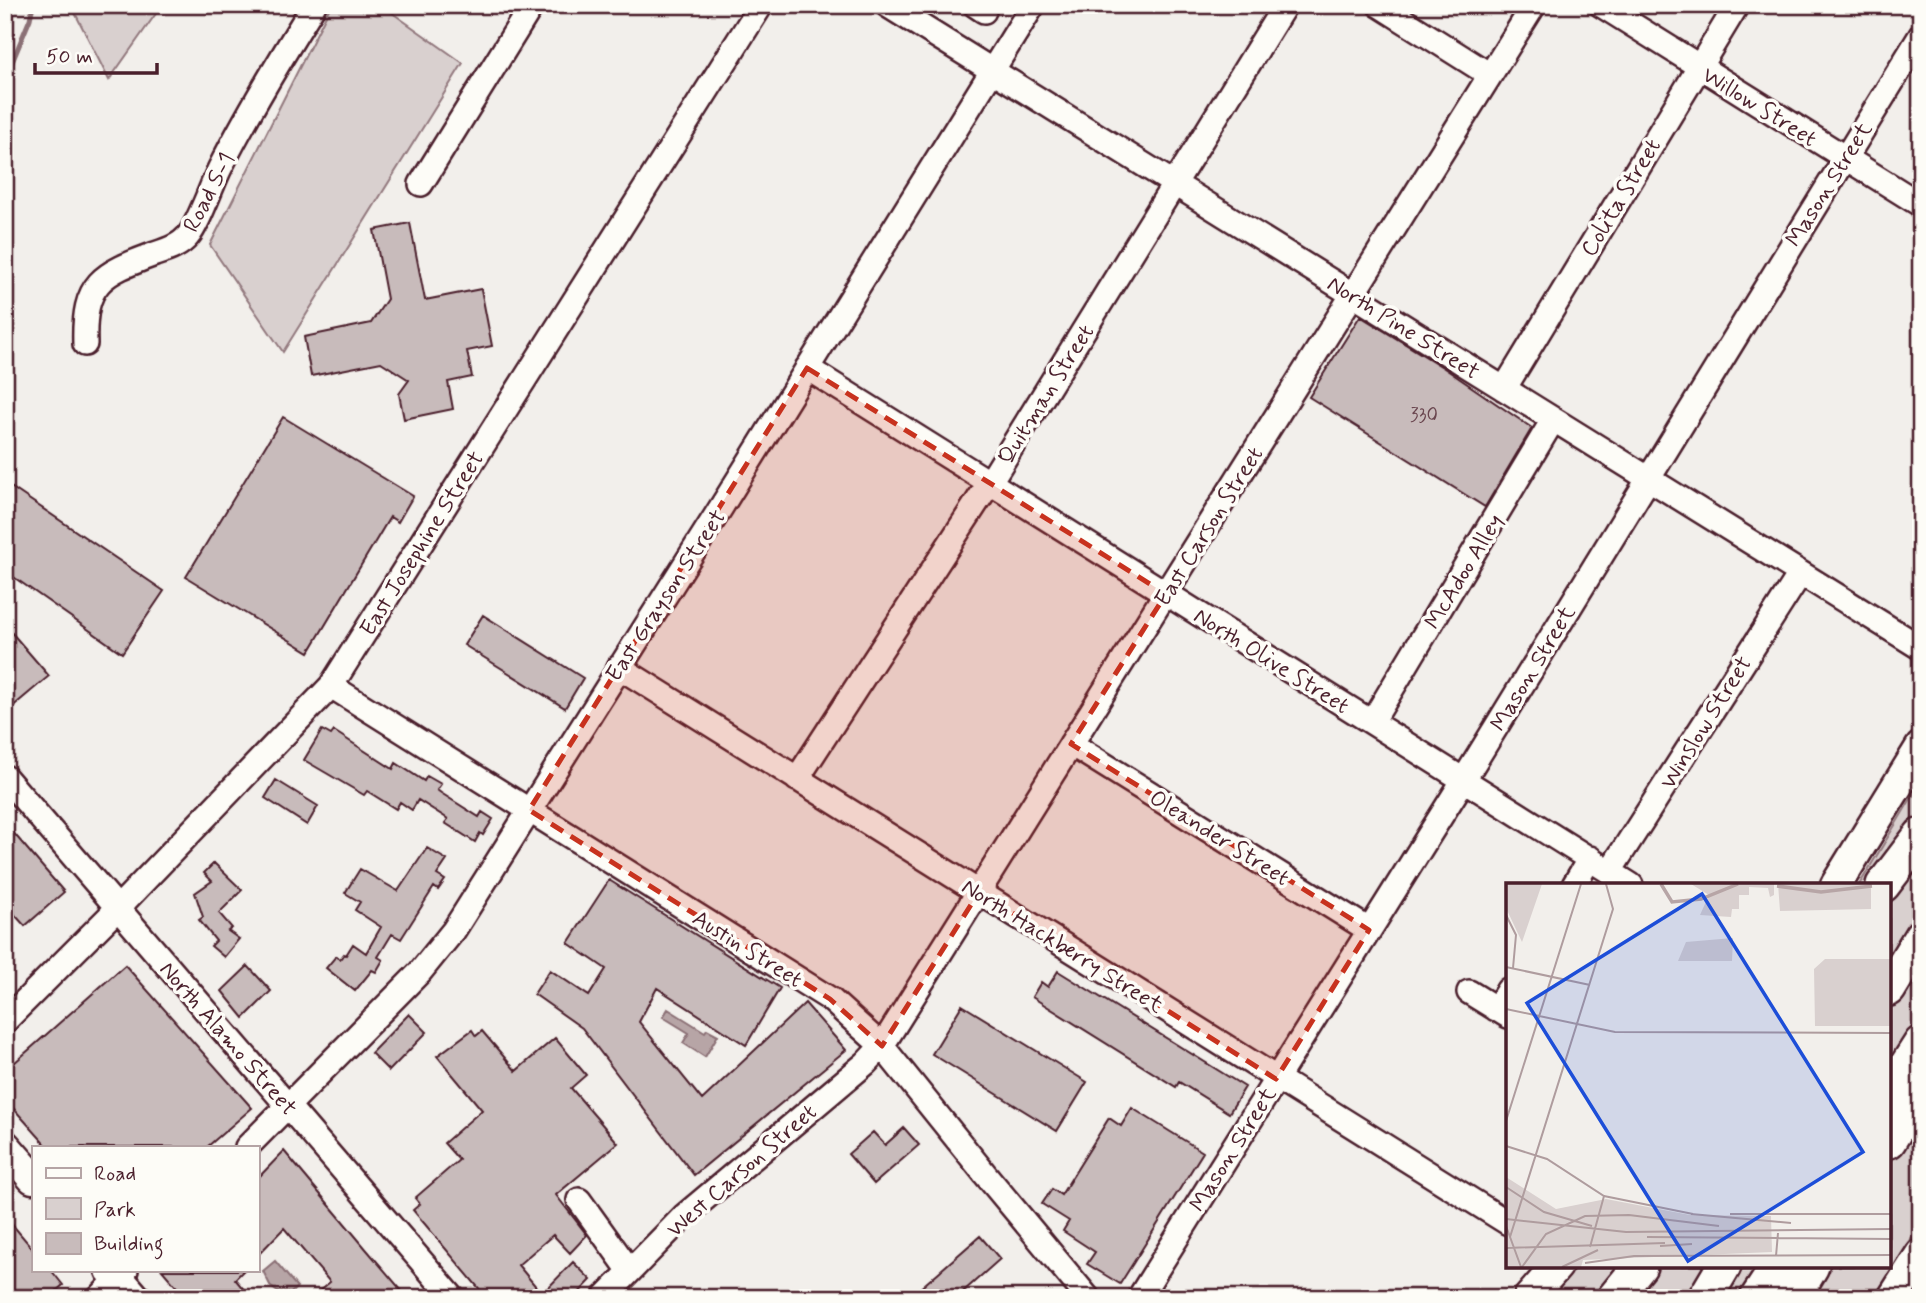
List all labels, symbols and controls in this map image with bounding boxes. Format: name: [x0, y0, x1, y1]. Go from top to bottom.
scale bar: [35, 32, 158, 76]
text: 50 m: [46, 43, 93, 71]
street label: Willow Street: [1696, 61, 1822, 155]
street label: Mason Street: [1779, 117, 1880, 253]
street label: Colita Street: [1575, 133, 1669, 263]
street label: Road S-1: [177, 148, 243, 238]
street label: North Pine Street: [1321, 270, 1485, 388]
street label: Quitman Street: [992, 319, 1102, 471]
house number: 330: [1410, 403, 1438, 428]
street label: East Carson Street: [1148, 441, 1271, 613]
street label: East Josephine Street: [354, 446, 492, 642]
street label: East Grayson Street: [600, 504, 734, 688]
street label: McAdoo Alley: [1418, 509, 1511, 635]
street label: Mason Street: [1484, 600, 1583, 738]
street label: North Olive Street: [1187, 602, 1354, 722]
street label: Winslow Street: [1654, 651, 1760, 795]
street label: Oleander Street: [1143, 784, 1295, 894]
street label: North Hackberry Street: [955, 872, 1169, 1021]
inset map: [1506, 883, 1891, 1268]
street label: Austin Street: [686, 904, 808, 995]
street label: North Alamo Street: [152, 956, 303, 1123]
street label: Mason Street: [1183, 1082, 1284, 1218]
street label: West Carson Street: [661, 1098, 824, 1245]
legend: [32, 1146, 259, 1272]
text: Road: [94, 1160, 136, 1188]
text: Park: [94, 1196, 136, 1224]
text: Building: [94, 1230, 164, 1260]

